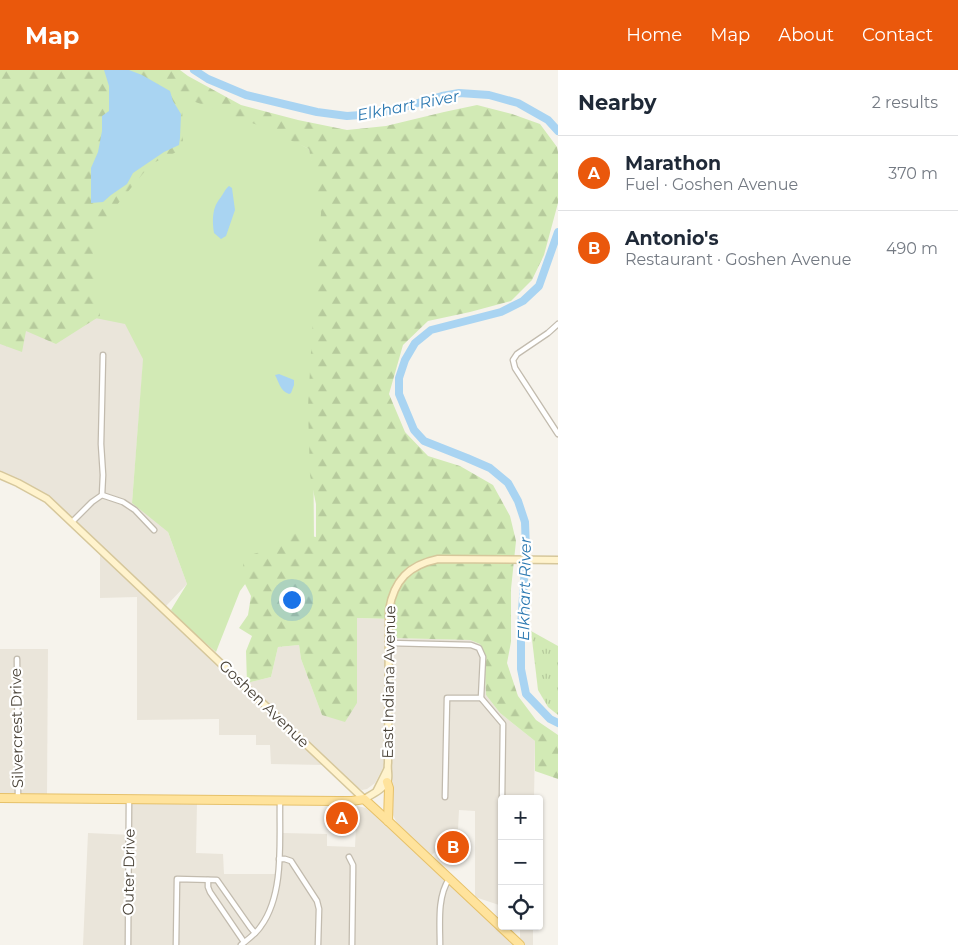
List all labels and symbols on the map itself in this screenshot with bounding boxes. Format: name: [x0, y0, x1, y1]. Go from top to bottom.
water label: Elkhart River: [355, 86, 461, 125]
water label: Elkhart River: [514, 536, 535, 641]
your location: [279, 587, 305, 613]
street label: East Indiana Avenue: [378, 605, 399, 759]
street label: Goshen Avenue: [215, 656, 313, 752]
street label: Silvercrest Drive: [6, 668, 27, 788]
pin: A: [326, 799, 358, 837]
street label: Outer Drive: [118, 828, 139, 916]
pin: B: [437, 828, 469, 866]

